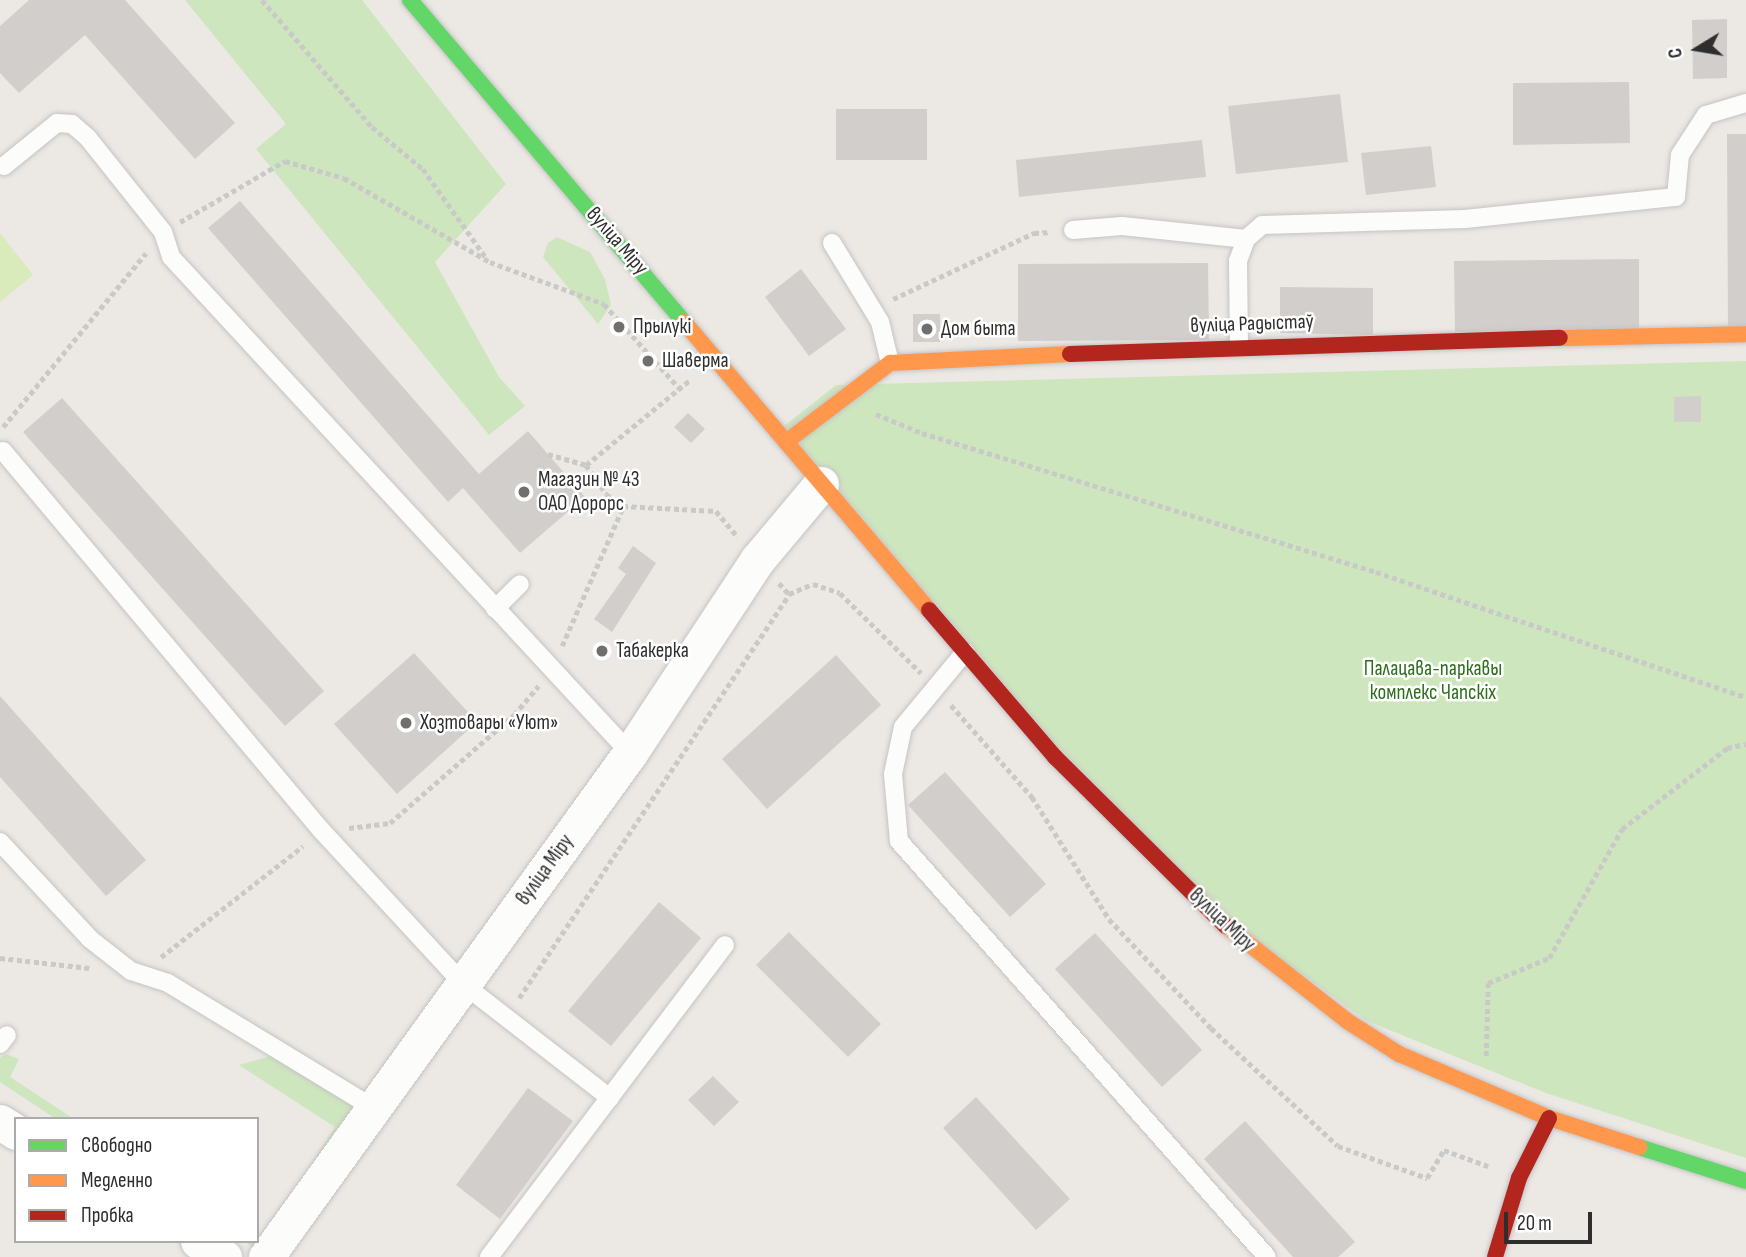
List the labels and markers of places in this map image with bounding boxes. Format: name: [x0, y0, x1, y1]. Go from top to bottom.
place label: Прылукі: [633, 314, 691, 340]
place label: Дом быта: [941, 316, 1016, 342]
marker: Прылукі: [611, 319, 627, 335]
marker: Дом быта: [919, 321, 935, 337]
place label: Шаверма: [662, 348, 729, 374]
marker: Шаверма: [640, 353, 656, 369]
place label: Магазин № 43 ОАО Дорорс: [538, 467, 640, 517]
marker: Магазин № 43 ОАО Дорорс: [516, 484, 532, 500]
place label: Табакерка: [616, 638, 689, 664]
marker: Табакерка: [594, 643, 610, 659]
place label: Хозтовары «Уют»: [420, 710, 558, 736]
marker: Хозтовары «Уют»: [398, 715, 414, 731]

